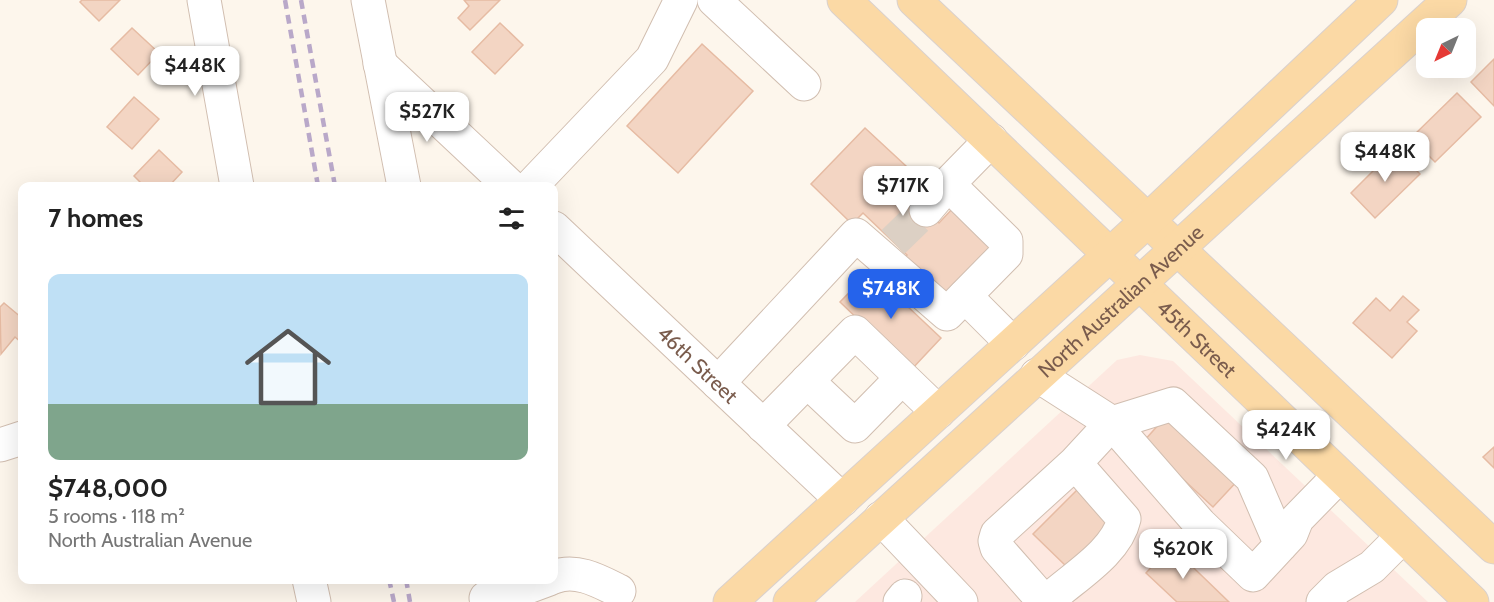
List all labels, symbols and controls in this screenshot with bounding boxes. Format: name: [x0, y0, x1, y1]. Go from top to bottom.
north arrow: [1416, 18, 1476, 78]
map controls: [1416, 18, 1476, 78]
pin: $448K: [153, 46, 237, 97]
text: $448K: [164, 53, 226, 77]
pin: $527K: [385, 92, 469, 143]
text: $527K: [399, 99, 455, 123]
pin: $448K: [1343, 132, 1427, 183]
text: $448K: [1354, 139, 1416, 163]
pin: $717K: [861, 166, 945, 217]
text: $717K: [877, 173, 929, 197]
text: 7 homes: [48, 202, 143, 234]
icon: filters: [495, 202, 528, 235]
street label: North Australian Avenue: [1033, 219, 1208, 382]
pin: $748K: [849, 269, 933, 320]
text: $748K: [862, 276, 920, 300]
street label: 45th Street: [1152, 295, 1242, 382]
icon: home: [234, 313, 342, 421]
street label: 46th Street: [653, 320, 743, 408]
pin: $424K: [1244, 410, 1328, 461]
text: $424K: [1256, 417, 1316, 441]
text: $748,000: [48, 472, 168, 504]
text: 5 rooms · 118 m²: [48, 504, 185, 528]
text: North Australian Avenue: [48, 528, 252, 552]
pin: $620K: [1141, 529, 1225, 580]
text: $620K: [1153, 536, 1213, 560]

